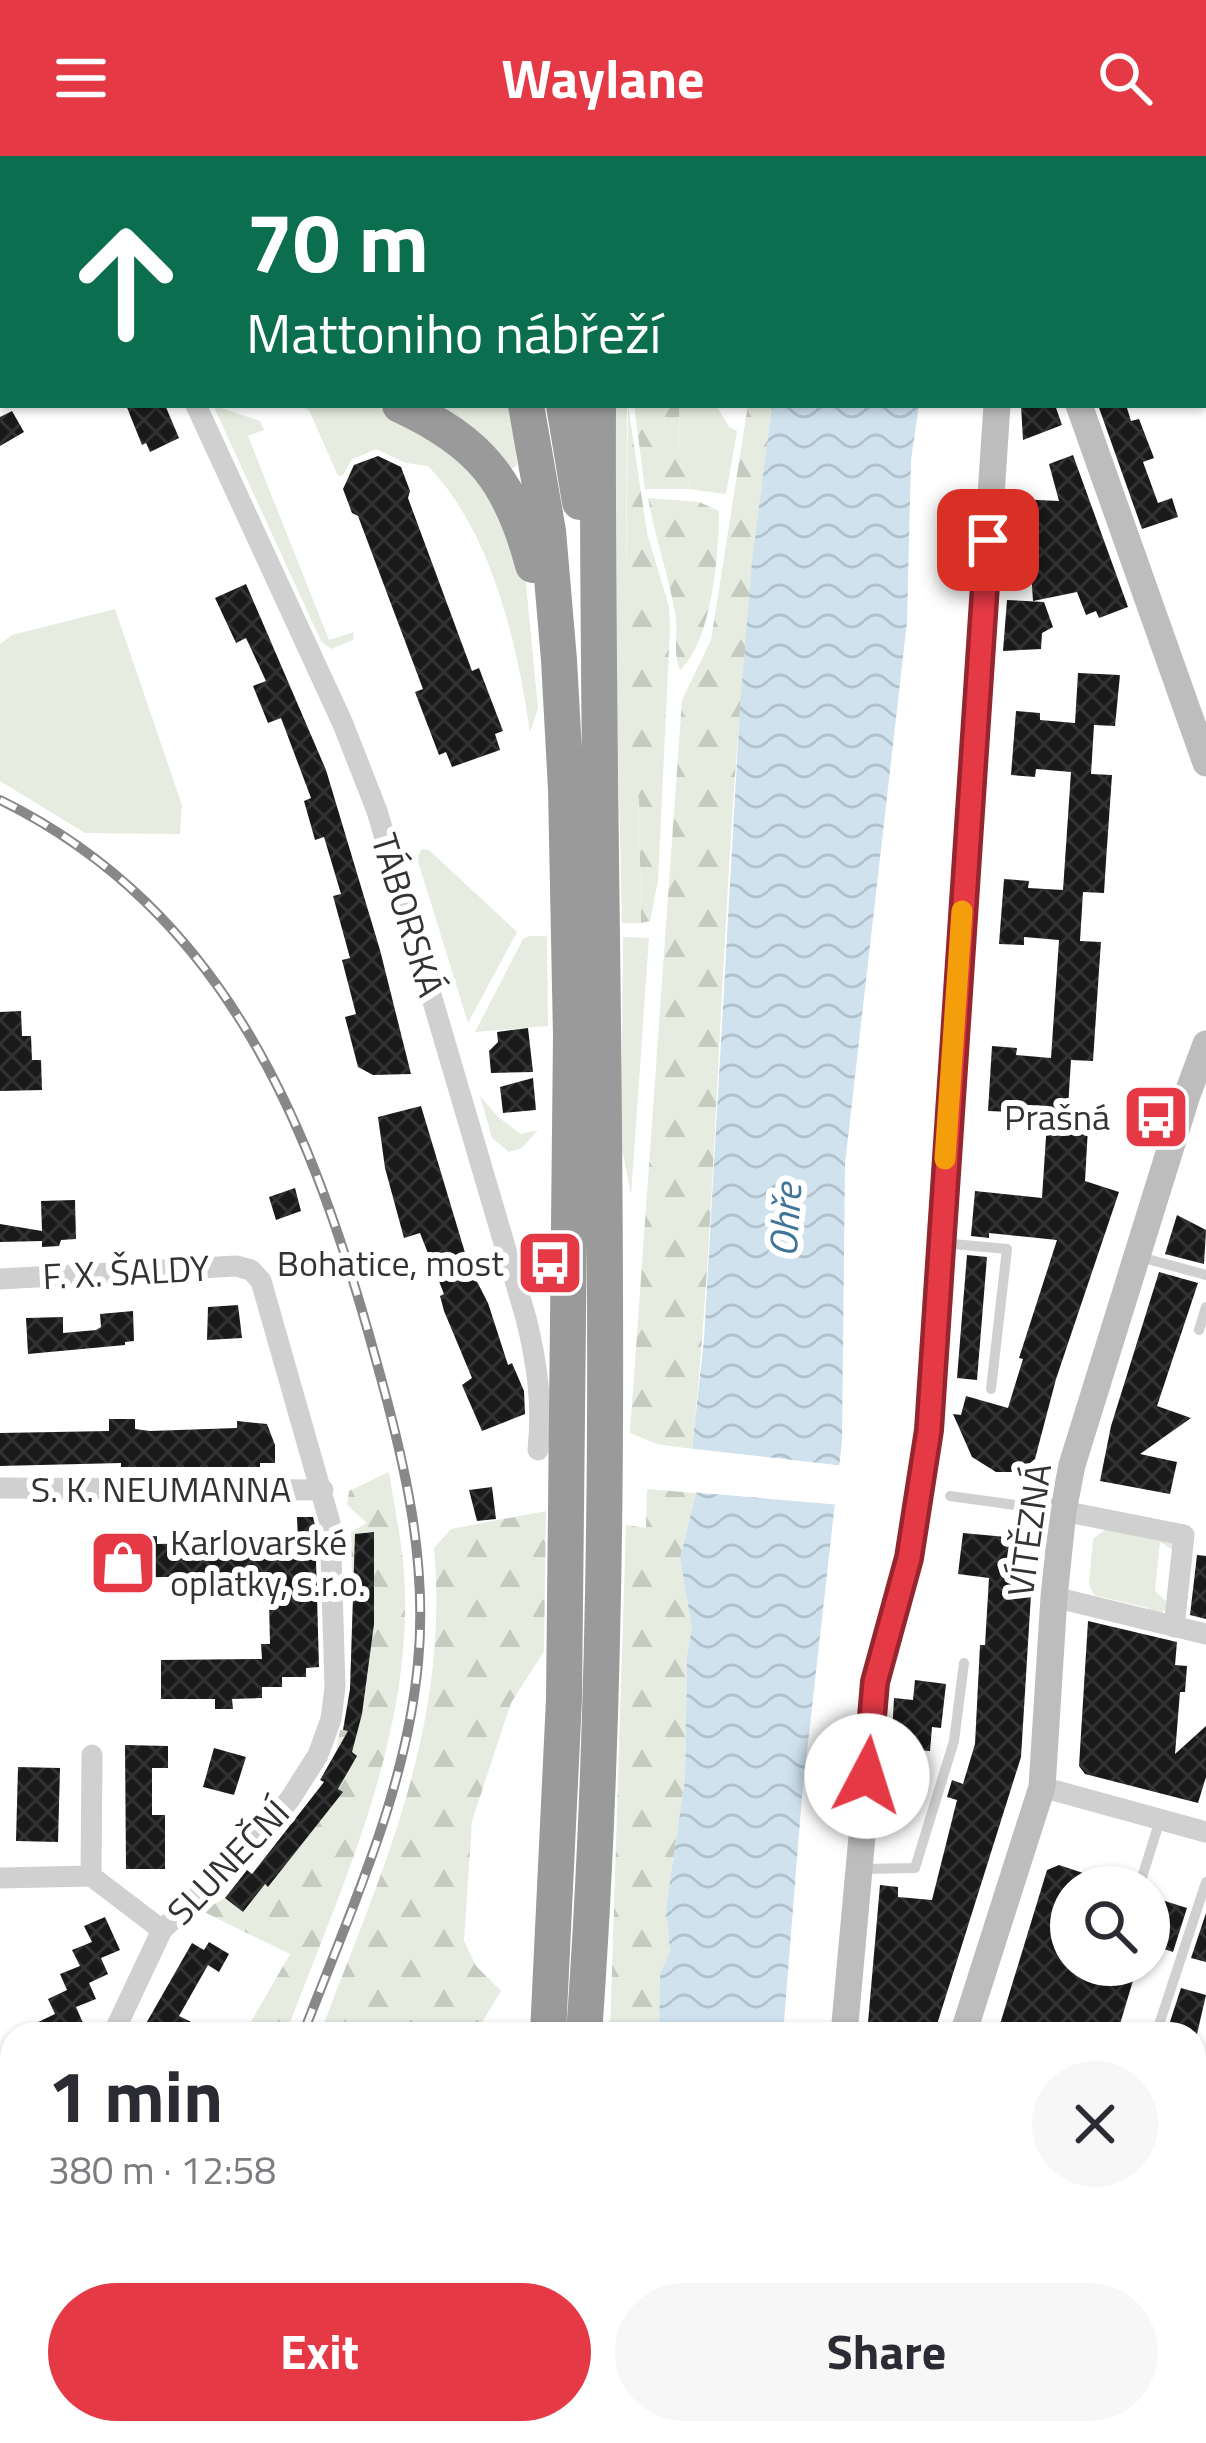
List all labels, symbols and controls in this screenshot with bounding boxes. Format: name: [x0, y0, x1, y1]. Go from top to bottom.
text: Waylane: [501, 37, 705, 119]
icon: menu: [48, 45, 114, 111]
icon: search: [1092, 45, 1158, 111]
text: 70 m: [246, 177, 429, 305]
icon: ahead: [48, 204, 204, 360]
text: Mattoniho nábřeží: [246, 292, 661, 374]
pin: [937, 489, 1039, 591]
icon: arrive: [955, 507, 1021, 573]
street label: TÁBORSKÁ: [358, 826, 459, 1003]
bus stop icon: Prašná: [1121, 1082, 1191, 1152]
place label: Prašná: [1004, 1089, 1110, 1144]
water label: Ohře: [752, 1179, 817, 1259]
bus stop icon: Bohatice, most: [515, 1228, 585, 1298]
place label: Bohatice, most: [277, 1235, 504, 1290]
street label: F. X. ŠALDY: [41, 1240, 212, 1303]
street label: VÍTĚZNÁ: [992, 1460, 1065, 1600]
street label: S. K. NEUMANNA: [31, 1461, 291, 1516]
place label: Karlovarské oplatky, s.r.o.: [170, 1514, 366, 1610]
shop icon: Karlovarské oplatky, s.r.o.: [88, 1528, 158, 1598]
position arrow: [804, 1713, 930, 1839]
street label: SLUNEČNÍ: [154, 1786, 302, 1937]
map controls: [1050, 1866, 1170, 1986]
button: search: [1050, 1866, 1170, 1986]
text: 1 min: [48, 2040, 223, 2150]
button: close: [1032, 2061, 1158, 2187]
text: 380 m · 12:58: [48, 2140, 276, 2199]
button: Exit: [48, 2283, 591, 2421]
button: Share: [615, 2283, 1158, 2421]

